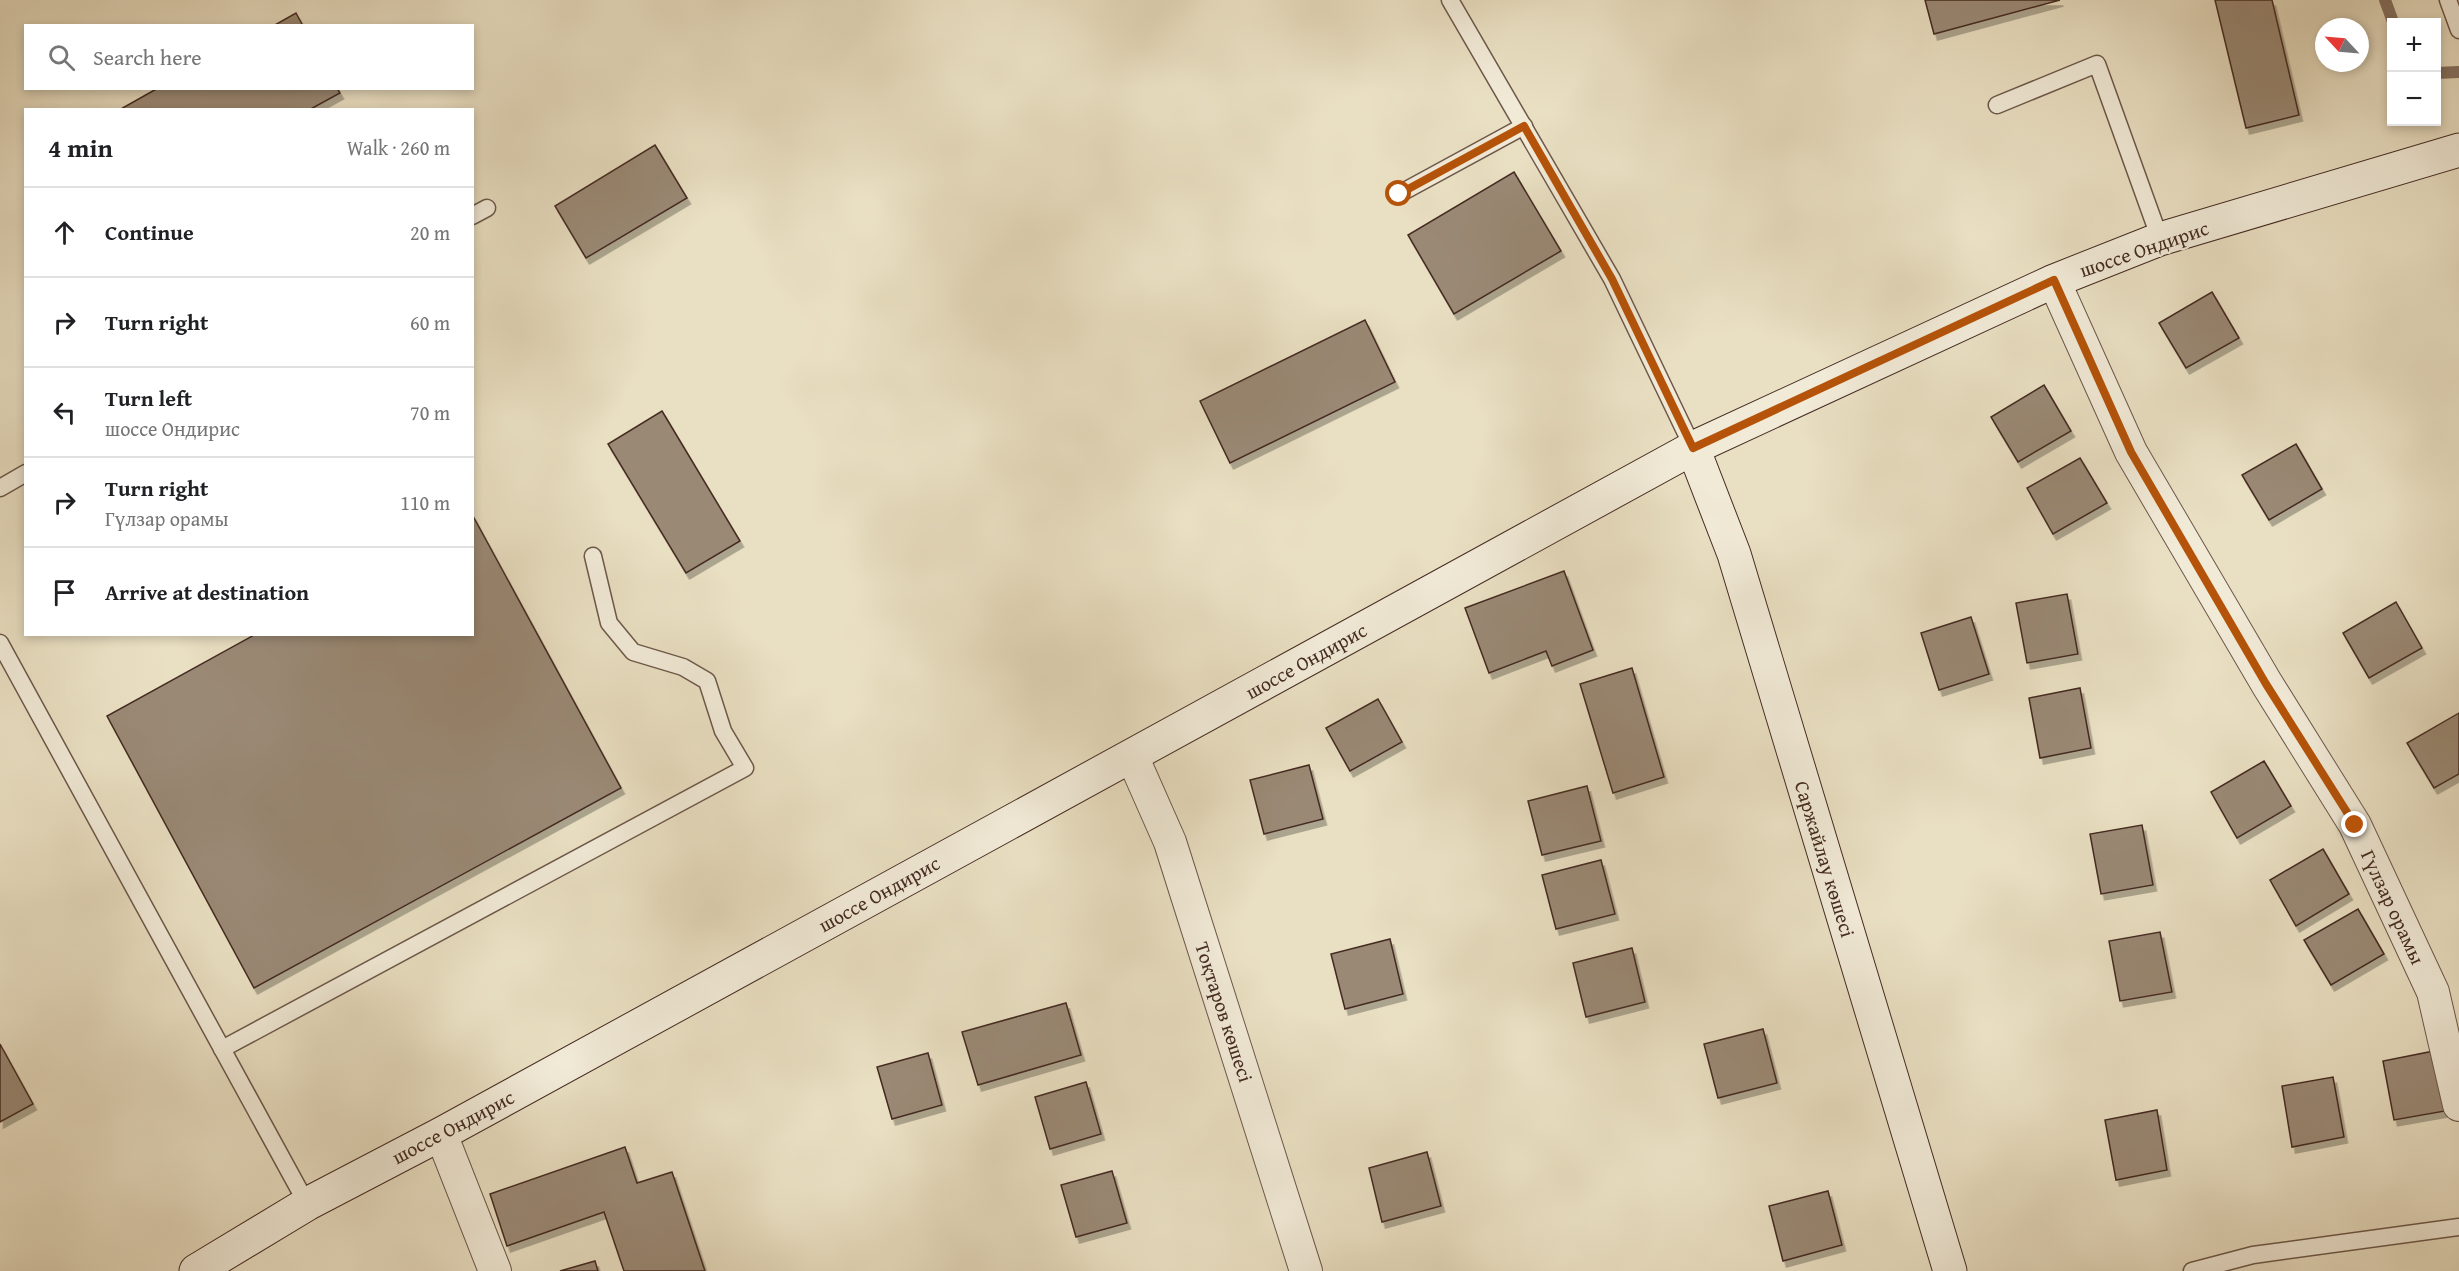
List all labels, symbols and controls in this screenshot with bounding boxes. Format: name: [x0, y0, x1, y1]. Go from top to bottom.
north arrow: [2315, 18, 2369, 72]
map controls: [2387, 18, 2441, 126]
button: +: [2387, 18, 2441, 72]
search box: [24, 24, 474, 90]
icon: search: [45, 41, 78, 74]
text: Search here: [93, 41, 202, 73]
button: −: [2387, 72, 2441, 126]
text: 4 min: [48, 128, 113, 167]
text: Walk · 260 m: [347, 133, 450, 162]
route start: [1385, 180, 1411, 206]
street label: шоссе Ондирис: [2075, 213, 2212, 284]
icon: ahead: [48, 216, 81, 249]
text: Continue: [105, 216, 194, 248]
text: 20 m: [410, 218, 450, 247]
icon: right: [48, 306, 81, 339]
text: Turn right: [105, 306, 208, 338]
text: 60 m: [410, 308, 450, 337]
text: Turn left: [105, 382, 192, 414]
icon: left: [48, 396, 81, 429]
text: 70 m: [410, 398, 450, 427]
text: шоссе Ондирис: [105, 414, 240, 443]
text: Turn right: [105, 472, 208, 504]
icon: right: [48, 486, 81, 519]
text: 110 m: [400, 488, 450, 517]
text: Гүлзар орамы: [105, 504, 228, 533]
icon: arrive: [48, 576, 81, 609]
text: Arrive at destination: [105, 576, 309, 608]
street label: шоссе Ондирис: [1240, 615, 1372, 706]
street label: Саржайлау көшесі: [1788, 777, 1863, 941]
route end: [2341, 811, 2367, 837]
street label: Гүлзар орамы: [2354, 845, 2433, 969]
street label: шоссе Ондирис: [813, 848, 945, 939]
street label: Тоқтаров көшесі: [1188, 938, 1261, 1086]
street label: шоссе Ондирис: [386, 1082, 519, 1171]

